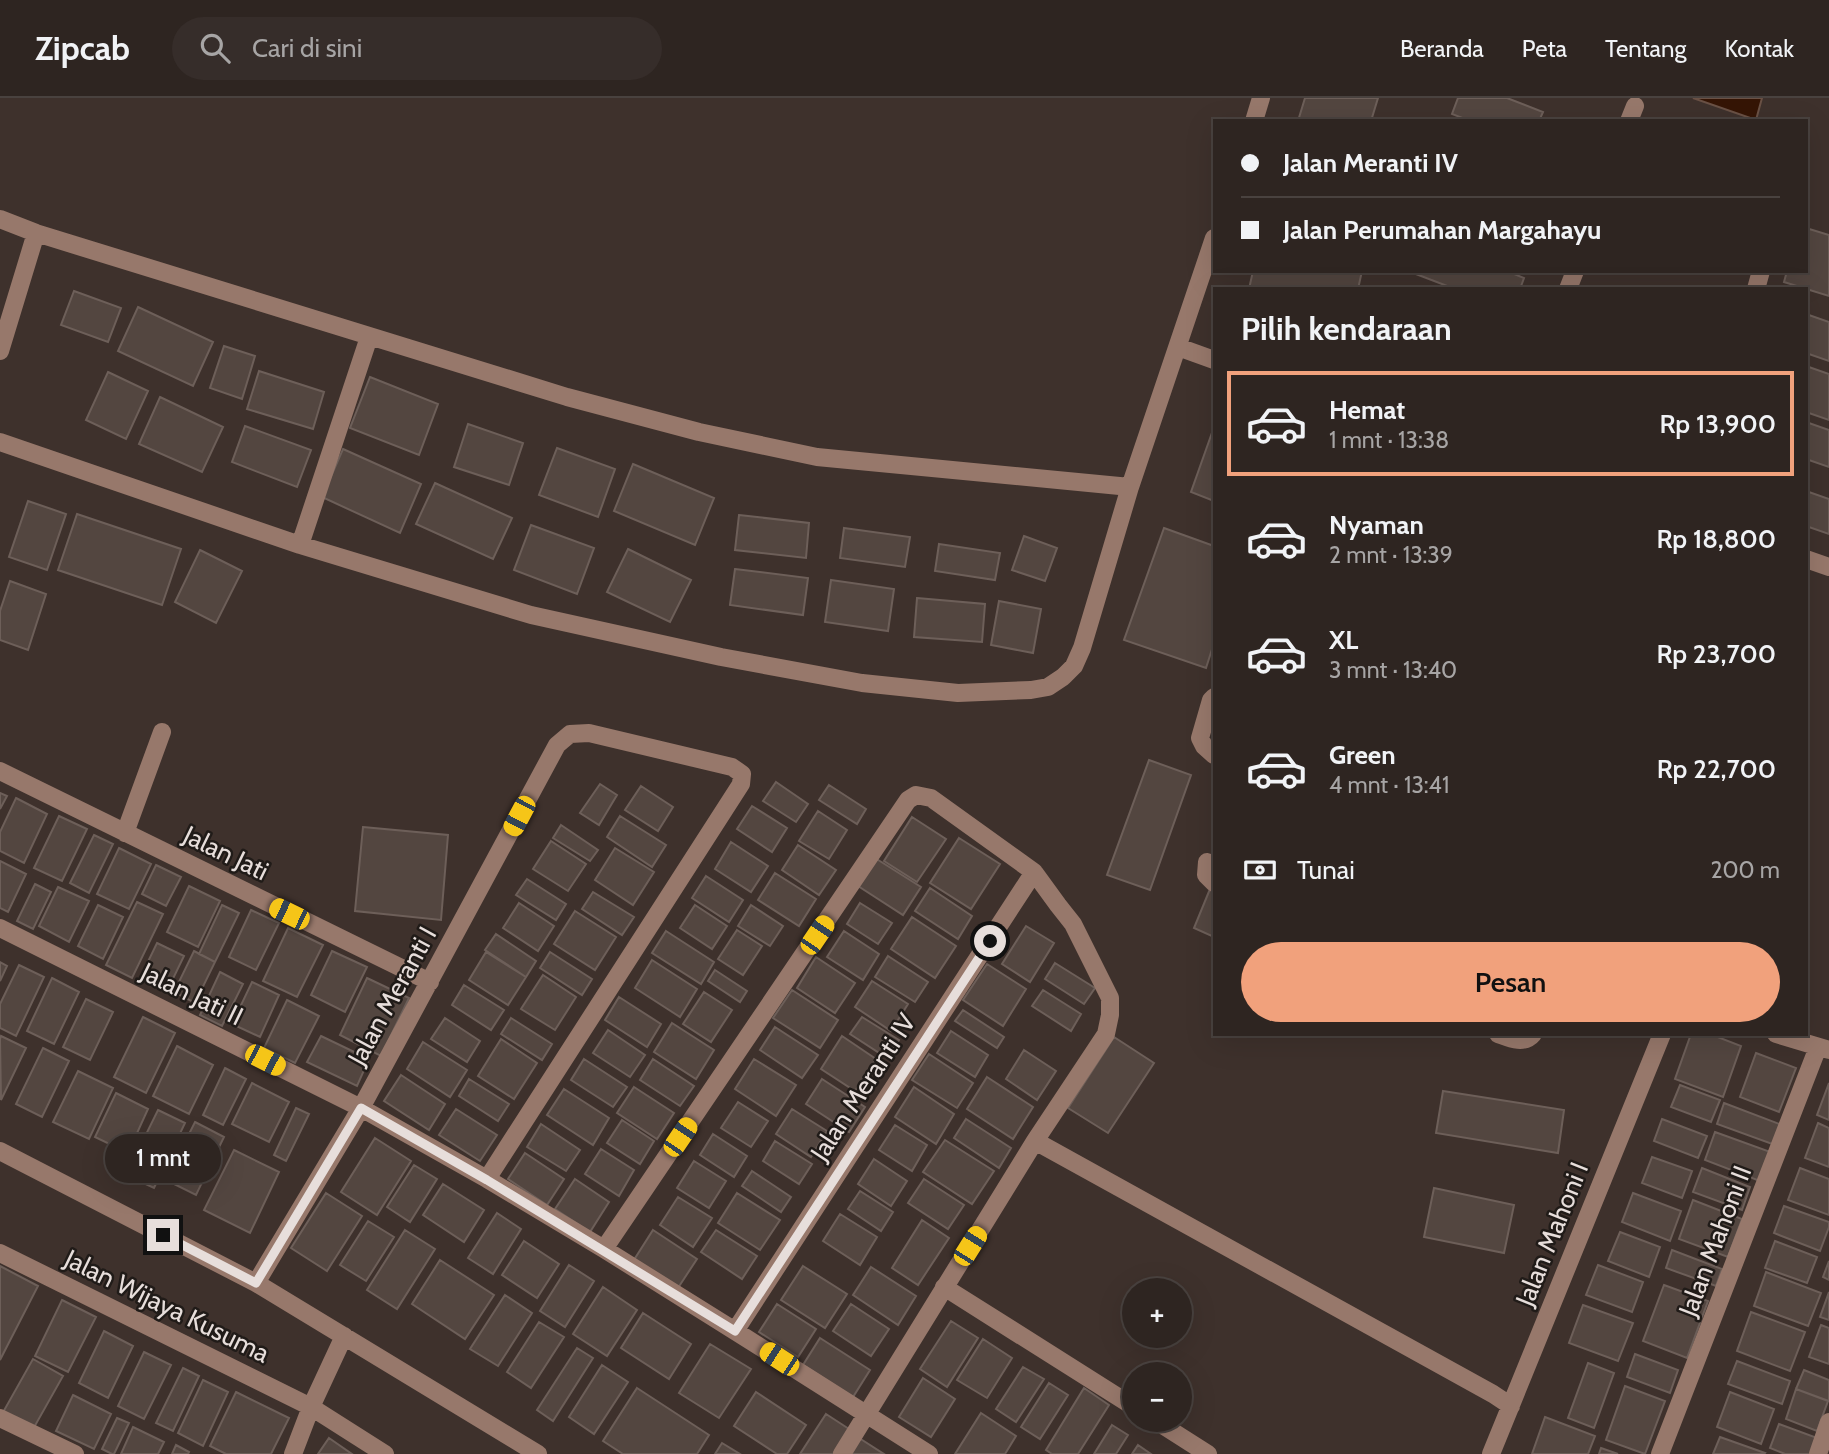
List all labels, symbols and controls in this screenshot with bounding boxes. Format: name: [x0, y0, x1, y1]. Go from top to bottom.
search box: [172, 17, 662, 80]
text: Zipcab: [35, 28, 130, 68]
icon: search: [196, 29, 234, 67]
text: Cari di sini: [252, 32, 362, 64]
text: Beranda: [1400, 34, 1484, 63]
text: Peta: [1522, 34, 1567, 63]
text: Tentang: [1605, 34, 1686, 63]
text: Kontak: [1724, 34, 1794, 63]
text: Jalan Meranti IV: [1283, 147, 1458, 179]
text: Jalan Perumahan Margahayu: [1283, 214, 1601, 246]
text: Pilih kendaraan: [1241, 309, 1452, 348]
icon: car: [1245, 392, 1308, 455]
text: Hemat: [1329, 394, 1405, 426]
text: Rp 13,900: [1660, 408, 1776, 440]
text: 1 mnt · 13:38: [1329, 426, 1449, 454]
icon: car: [1245, 507, 1308, 570]
text: Nyaman: [1329, 509, 1424, 541]
text: Rp 18,800: [1657, 523, 1776, 555]
text: 2 mnt · 13:39: [1329, 541, 1453, 569]
icon: car: [1245, 622, 1308, 685]
text: XL: [1329, 624, 1358, 656]
text: Rp 23,700: [1656, 638, 1776, 670]
text: 3 mnt · 13:40: [1329, 656, 1457, 684]
icon: car: [1245, 737, 1308, 800]
text: Green: [1329, 739, 1396, 771]
text: Rp 22,700: [1657, 753, 1776, 785]
text: 4 mnt · 13:41: [1329, 771, 1449, 799]
car: [500, 793, 539, 839]
street label: Jalan Jati: [177, 818, 274, 887]
icon: cash: [1241, 851, 1279, 889]
text: Tunai: [1297, 854, 1355, 886]
text: 200 m: [1710, 856, 1780, 884]
car: [266, 895, 313, 933]
car: [797, 912, 838, 958]
street label: Jalan Meranti I: [340, 921, 443, 1072]
route start: [974, 925, 1006, 957]
button: Pesan: [1241, 942, 1780, 1022]
street label: Jalan Jati II: [135, 955, 248, 1032]
street label: Jalan Meranti IV: [803, 1007, 923, 1168]
car: [242, 1041, 289, 1079]
car: [660, 1114, 701, 1160]
callout: 1 mnt: [105, 1134, 221, 1182]
text: 1 mnt: [136, 1144, 190, 1172]
street label: Jalan Mahoni I: [1508, 1157, 1595, 1311]
street label: Jalan Mahoni II: [1671, 1161, 1758, 1322]
route end: [147, 1219, 179, 1251]
car: [950, 1223, 991, 1269]
street label: Jalan Wijaya Kusuma: [58, 1242, 275, 1370]
map controls: [1122, 1278, 1192, 1432]
button: +: [1122, 1278, 1192, 1348]
car: [756, 1339, 803, 1379]
button: −: [1122, 1362, 1192, 1432]

